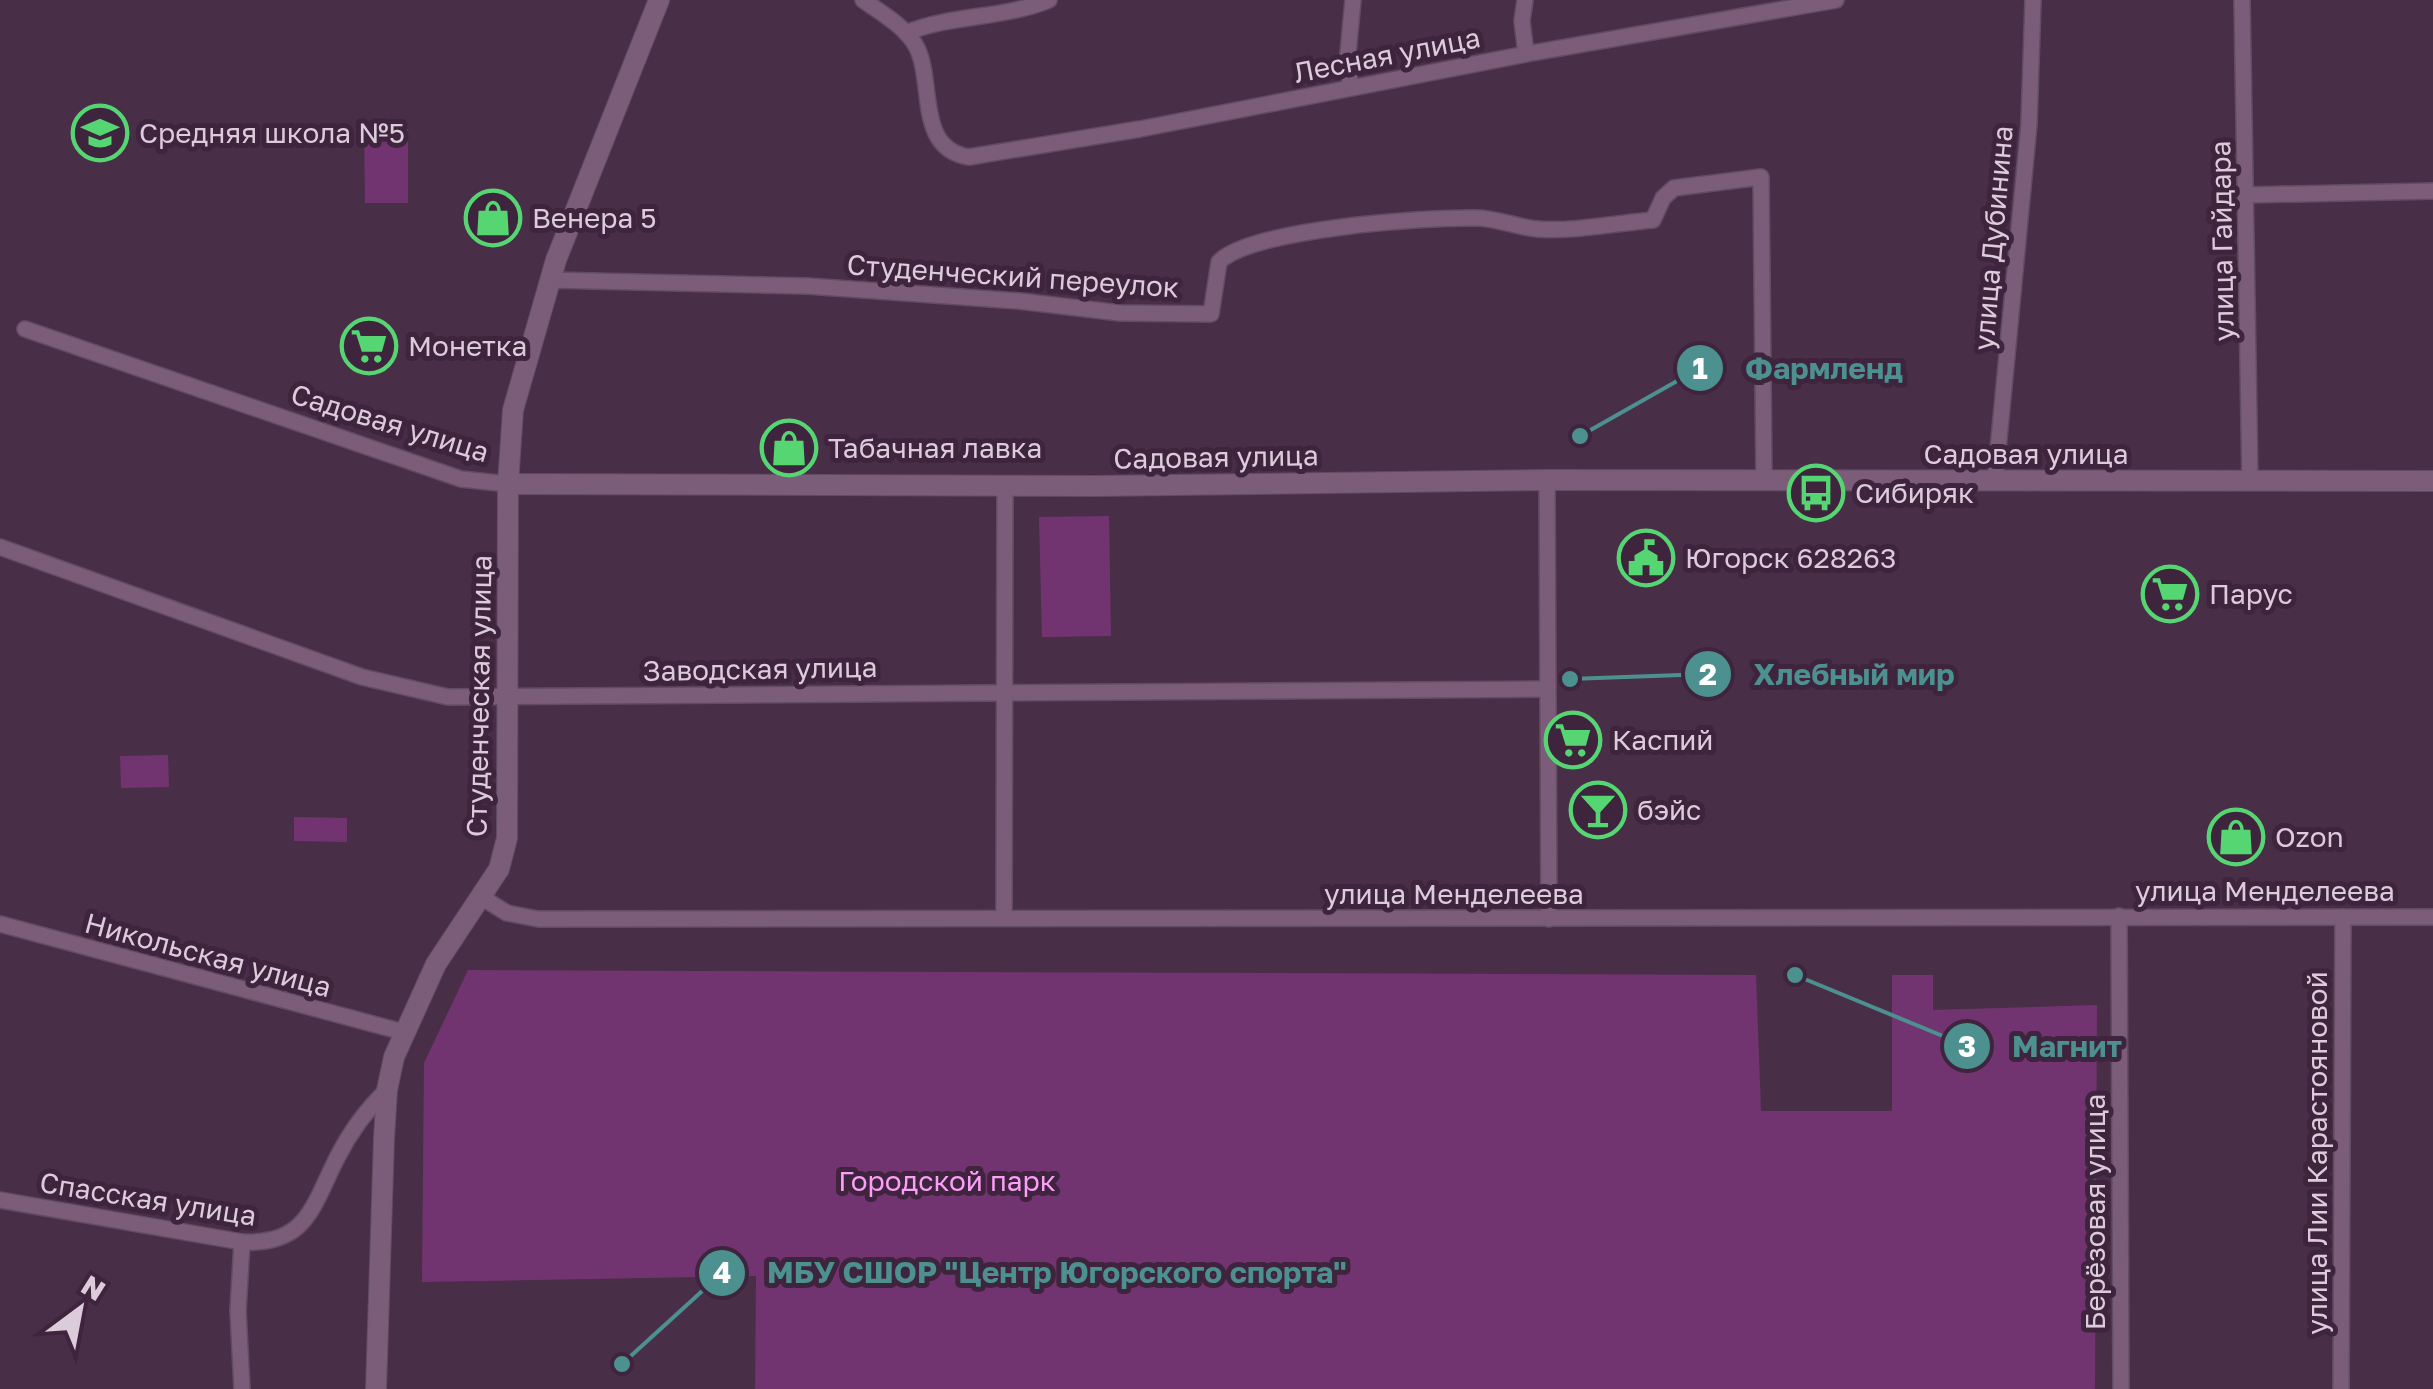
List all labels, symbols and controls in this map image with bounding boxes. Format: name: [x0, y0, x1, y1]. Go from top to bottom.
street label: Лесная улица: [1291, 20, 1483, 89]
school or university icon: Средняя школа №5: [70, 103, 130, 163]
place label: Средняя школа №5: [139, 116, 405, 149]
street label: улица Дубинина: [1966, 124, 2019, 352]
street label: улица Гайдара: [2203, 140, 2240, 342]
shop icon: Венера 5: [463, 188, 523, 248]
place label: Венера 5: [532, 201, 657, 234]
street label: Студенческий переулок: [846, 247, 1180, 304]
supermarket icon: Монетка: [339, 316, 399, 376]
place label: Монетка: [408, 329, 527, 362]
callout: Фармленд: [1675, 338, 1923, 398]
text: 1: [1692, 350, 1708, 386]
text: Фармленд: [1745, 350, 1903, 386]
street label: Садовая улица: [287, 377, 493, 468]
shop icon: Табачная лавка: [759, 418, 819, 478]
place label: Табачная лавка: [828, 431, 1042, 464]
street label: Садовая улица: [1923, 437, 2129, 470]
street label: Садовая улица: [1113, 438, 1319, 475]
bus stop icon: Сибиряк: [1786, 463, 1846, 523]
place label: Сибиряк: [1855, 476, 1974, 509]
public building icon: Югорск 628263: [1616, 528, 1676, 588]
place label: Югорск 628263: [1685, 541, 1896, 574]
street label: Студенческая улица: [460, 555, 497, 837]
supermarket icon: Парус: [2140, 564, 2200, 624]
place label: Парус: [2209, 577, 2293, 610]
callout: Хлебный мир: [1683, 644, 1974, 704]
street label: Заводская улица: [642, 650, 878, 687]
text: 2: [1699, 656, 1717, 692]
text: Хлебный мир: [1753, 656, 1955, 692]
supermarket icon: Каспий: [1543, 710, 1603, 770]
place label: Каспий: [1612, 723, 1713, 756]
bar icon: бэйс: [1568, 780, 1628, 840]
place label: бэйс: [1637, 793, 1701, 826]
shop icon: Ozon: [2206, 807, 2266, 867]
place label: Ozon: [2275, 820, 2344, 853]
street label: улица Менделеева: [2135, 874, 2395, 907]
street label: улица Менделеева: [1324, 877, 1584, 910]
street label: Никольская улица: [81, 906, 335, 1003]
street label: улица Лии Карастояновой: [2300, 971, 2333, 1335]
callout: Магнит: [1942, 1016, 2142, 1076]
text: 3: [1958, 1028, 1976, 1064]
text: Магнит: [2012, 1028, 2122, 1064]
street label: Берёзовая улица: [2078, 1094, 2111, 1330]
park label: Городской парк: [838, 1164, 1056, 1197]
street label: Спасская улица: [37, 1165, 259, 1232]
callout: МБУ СШОР "Центр Югорского спорта": [697, 1243, 1366, 1303]
text: 4: [713, 1254, 731, 1290]
text: МБУ СШОР "Центр Югорского спорта": [767, 1254, 1347, 1290]
north arrow: [30, 1259, 130, 1359]
text: N: [76, 1268, 111, 1307]

